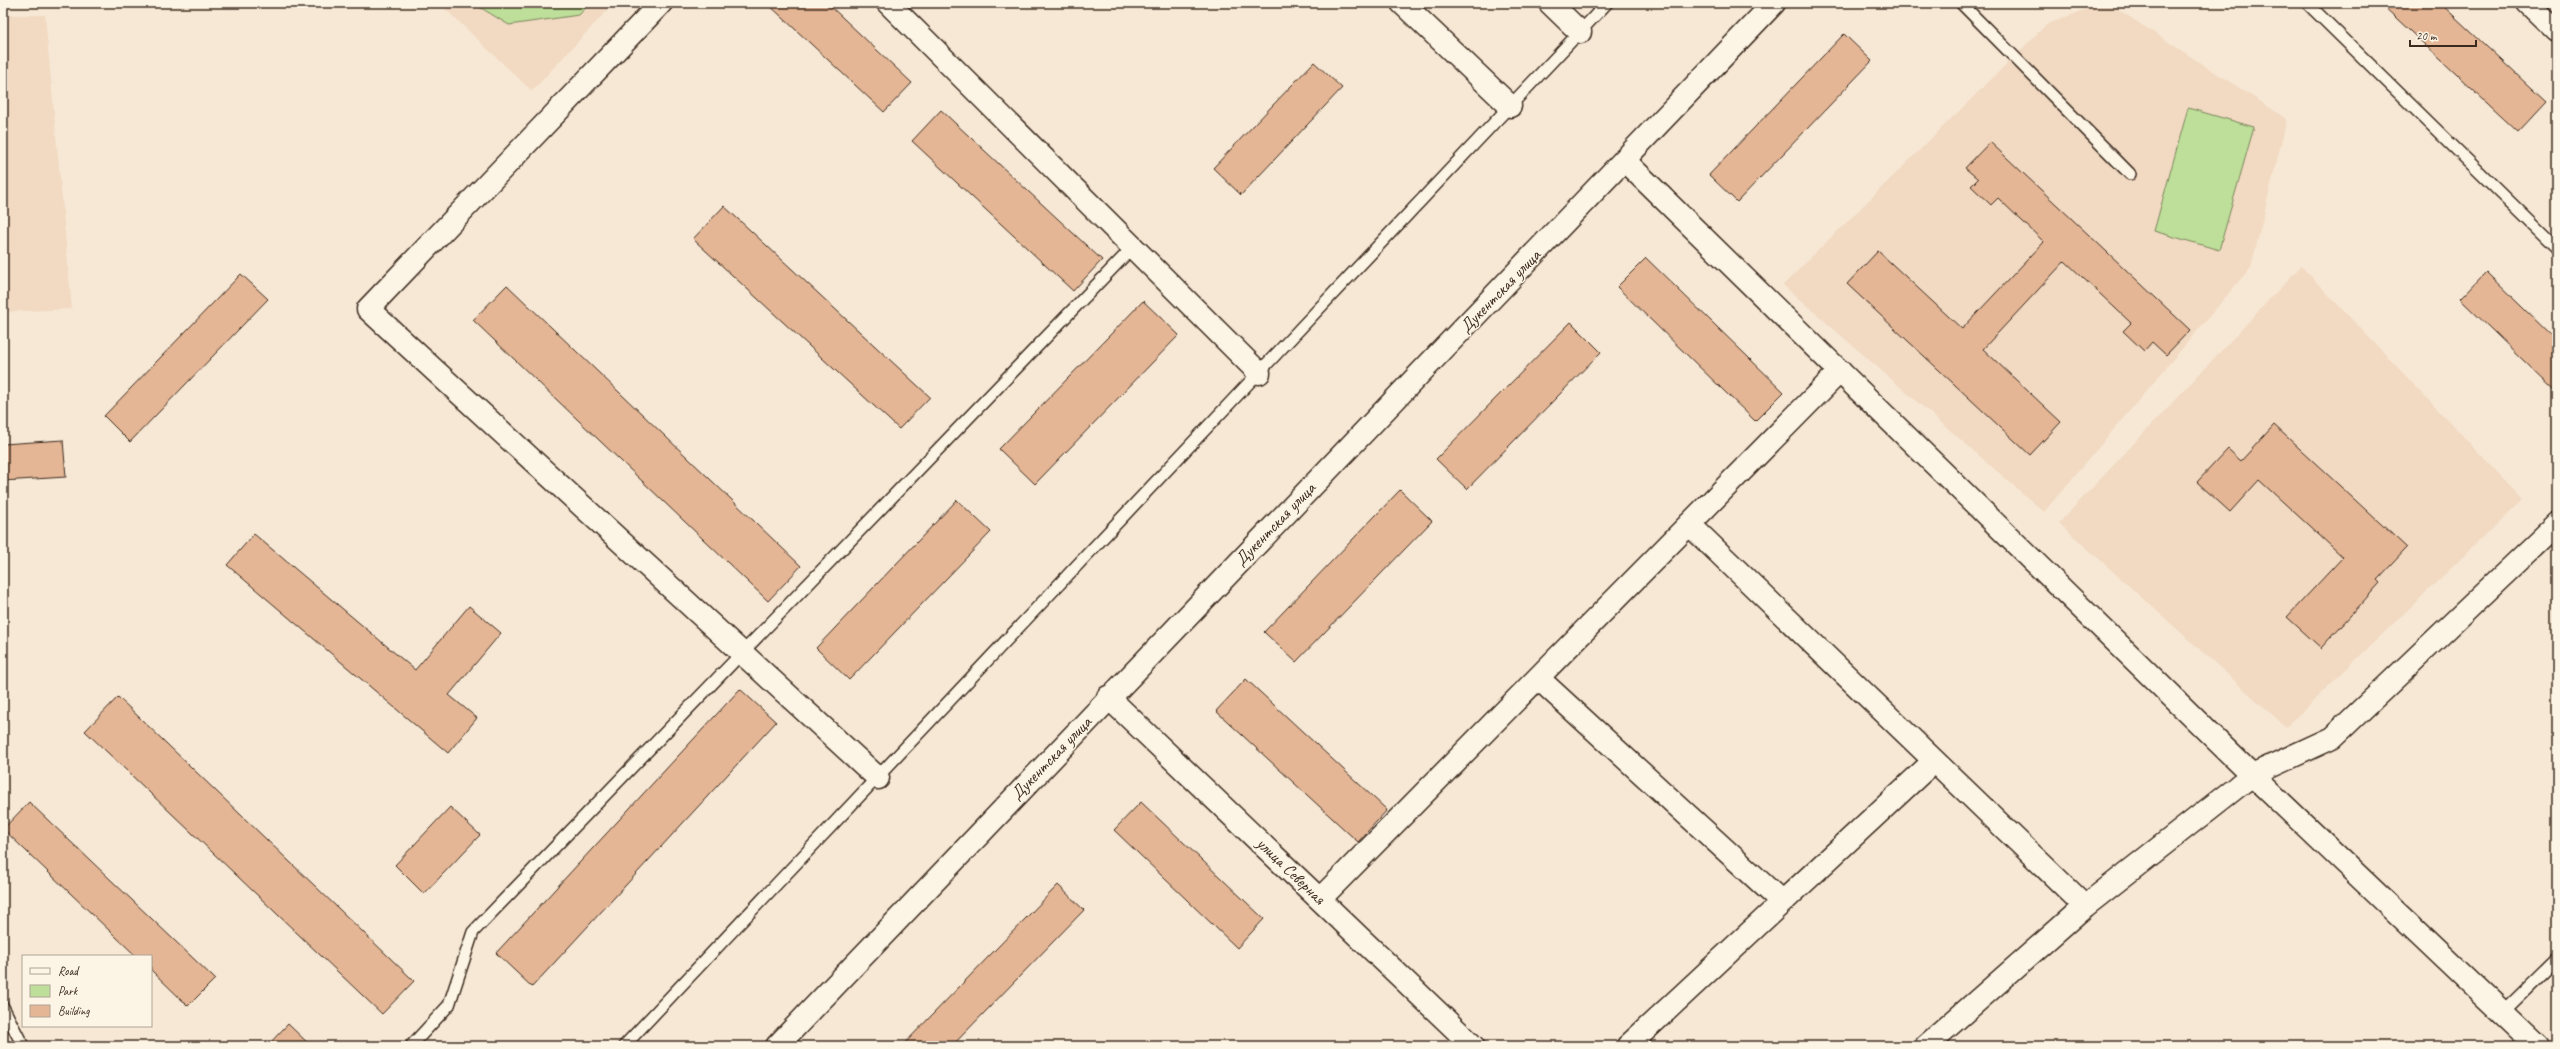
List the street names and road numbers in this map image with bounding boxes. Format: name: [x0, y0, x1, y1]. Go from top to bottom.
street label: Дукентская улица: [1455, 244, 1546, 337]
street label: Дукентская улица: [1230, 477, 1321, 570]
street label: Дукентская улица: [1006, 711, 1097, 804]
street label: улица Северная: [1251, 832, 1330, 910]

